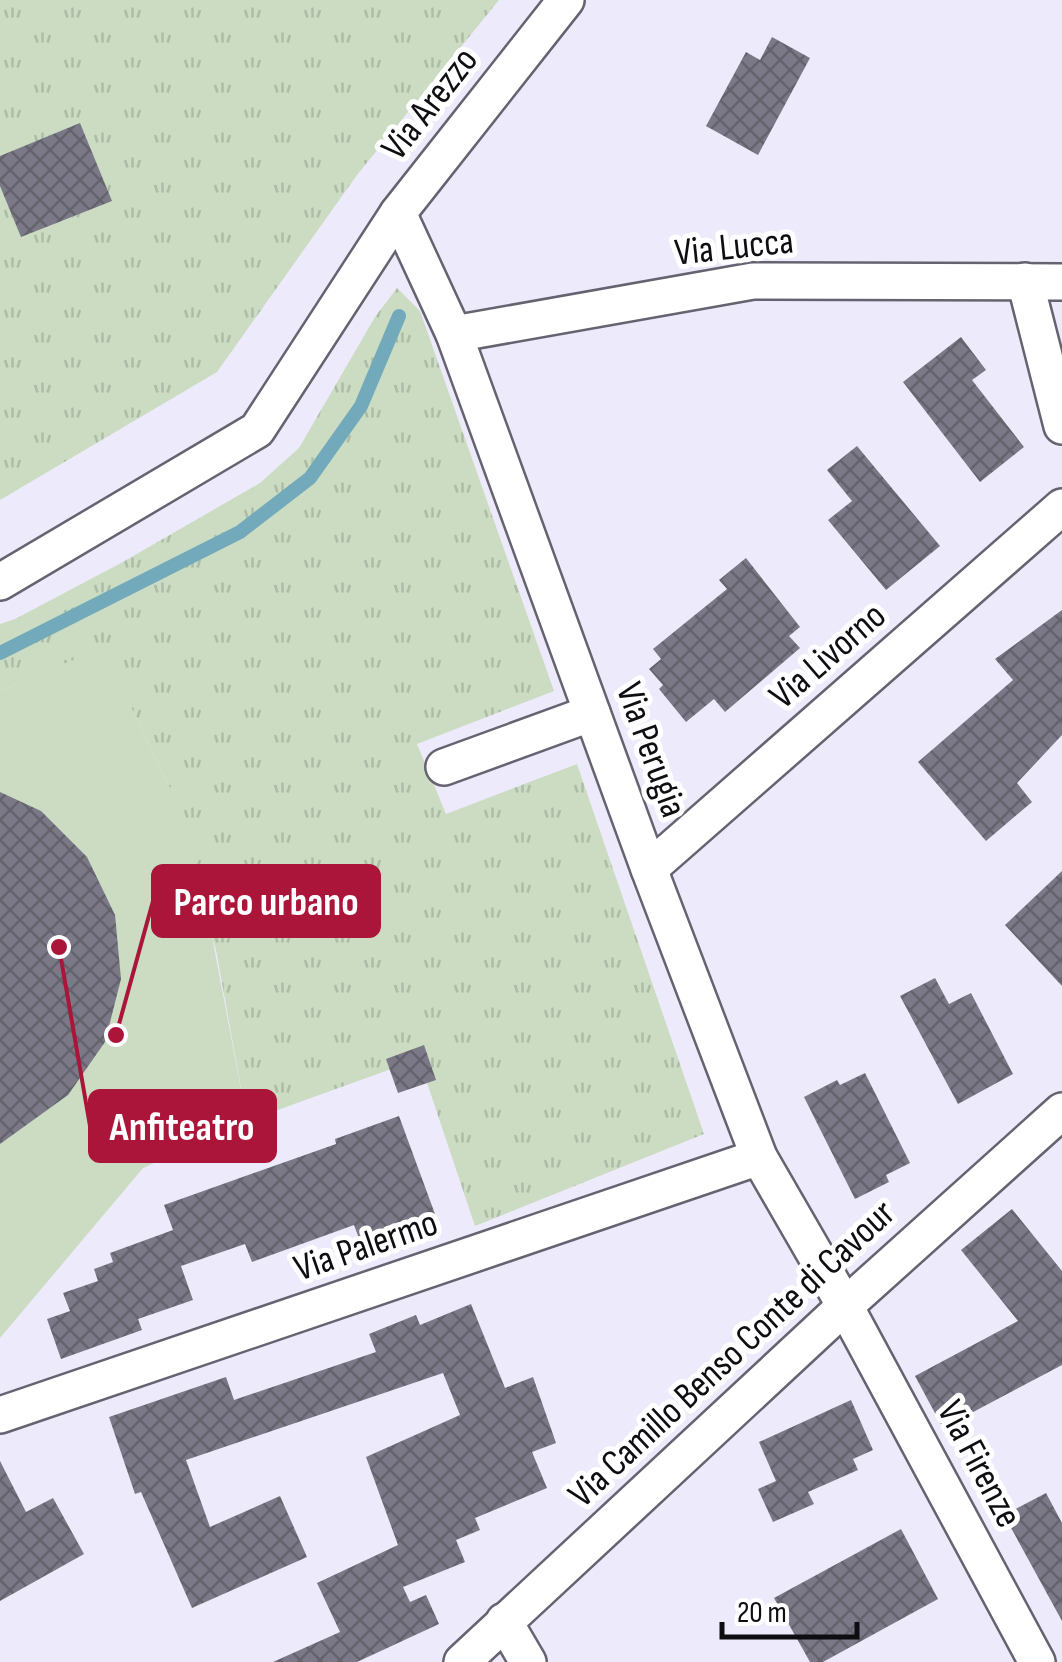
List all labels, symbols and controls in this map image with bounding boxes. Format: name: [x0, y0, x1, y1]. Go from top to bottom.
street label: Via Arezzo: [372, 39, 488, 169]
street label: Via Lucca: [672, 218, 796, 276]
street label: Via Livorno: [761, 593, 895, 719]
street label: Via Perugia: [606, 677, 696, 823]
callout: Parco urbano: [153, 866, 379, 936]
text: Parco urbano: [173, 879, 359, 927]
callout: Anfiteatro: [90, 1091, 275, 1161]
text: Anfiteatro: [108, 1104, 255, 1152]
street label: Via Camillo Benso Conte di Cavour: [560, 1191, 905, 1517]
street label: Via Palermo: [288, 1201, 444, 1291]
street label: Via Firenze: [927, 1393, 1031, 1535]
scale bar: [722, 1577, 857, 1639]
text: 20 m: [737, 1595, 787, 1631]

